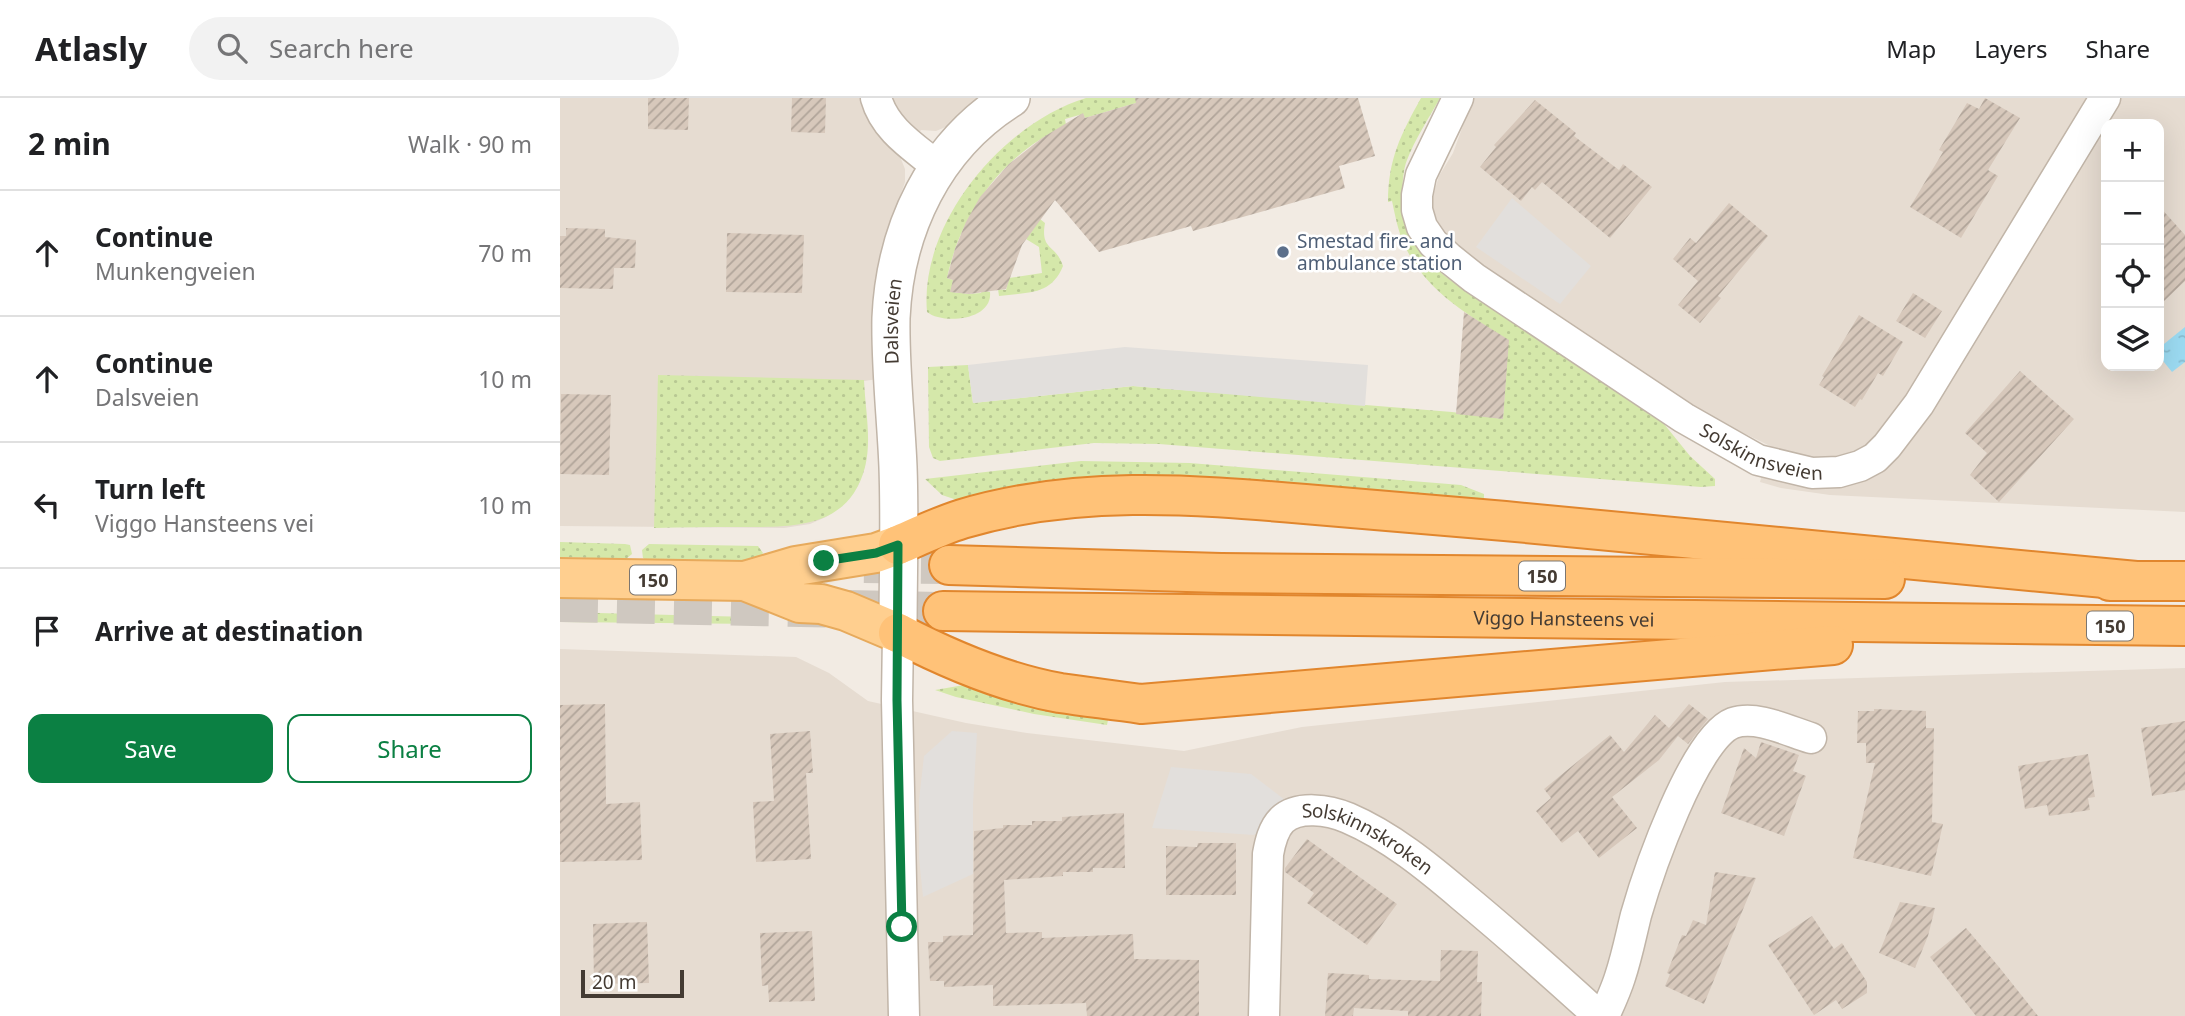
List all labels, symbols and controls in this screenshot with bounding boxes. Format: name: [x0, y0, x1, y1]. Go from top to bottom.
search box: [189, 17, 679, 80]
text: Atlasly: [35, 26, 147, 71]
icon: search: [213, 29, 251, 67]
text: Search here: [269, 30, 414, 66]
text: Map: [1886, 32, 1936, 65]
text: Layers: [1974, 32, 2048, 65]
text: Share: [2086, 32, 2150, 65]
map controls: [2101, 119, 2164, 371]
button: +: [2101, 119, 2164, 182]
text: 2 min: [28, 123, 111, 164]
text: Walk · 90 m: [408, 128, 532, 160]
button: −: [2101, 182, 2164, 245]
text: Continue: [95, 219, 213, 255]
place label: Smestad fire- and ambulance station: [1297, 228, 1463, 276]
icon: ahead: [28, 234, 66, 272]
text: 70 m: [478, 237, 532, 269]
marker: Smestad fire- and ambulance station: [1275, 244, 1291, 260]
button: locate: [2101, 245, 2164, 308]
text: Munkengveien: [95, 255, 256, 287]
street label: Dalsveien: [878, 276, 908, 365]
button: layers: [2101, 308, 2164, 371]
text: Continue: [95, 345, 213, 381]
icon: ahead: [28, 360, 66, 398]
text: 10 m: [478, 363, 532, 395]
text: Dalsveien: [95, 381, 199, 413]
street label: Solskinnsveien: [1695, 417, 1823, 486]
text: Turn left: [95, 471, 206, 507]
icon: left: [28, 486, 66, 524]
text: 10 m: [478, 489, 532, 521]
text: Viggo Hansteens vei: [95, 507, 314, 539]
route end: [808, 545, 839, 576]
road number: 150: [1519, 562, 1565, 590]
road number: 150: [630, 566, 676, 594]
street label: Viggo Hansteens vei: [1473, 604, 1655, 633]
icon: arrive: [28, 612, 66, 650]
road number: 150: [2087, 612, 2133, 640]
text: Arrive at destination: [95, 613, 364, 649]
button: Save: [28, 714, 273, 783]
button: Share: [287, 714, 532, 783]
street label: Solskinnskroken: [1301, 797, 1439, 880]
route start: [886, 911, 917, 942]
scale bar: [581, 967, 684, 999]
text: 20 m: [592, 969, 636, 995]

